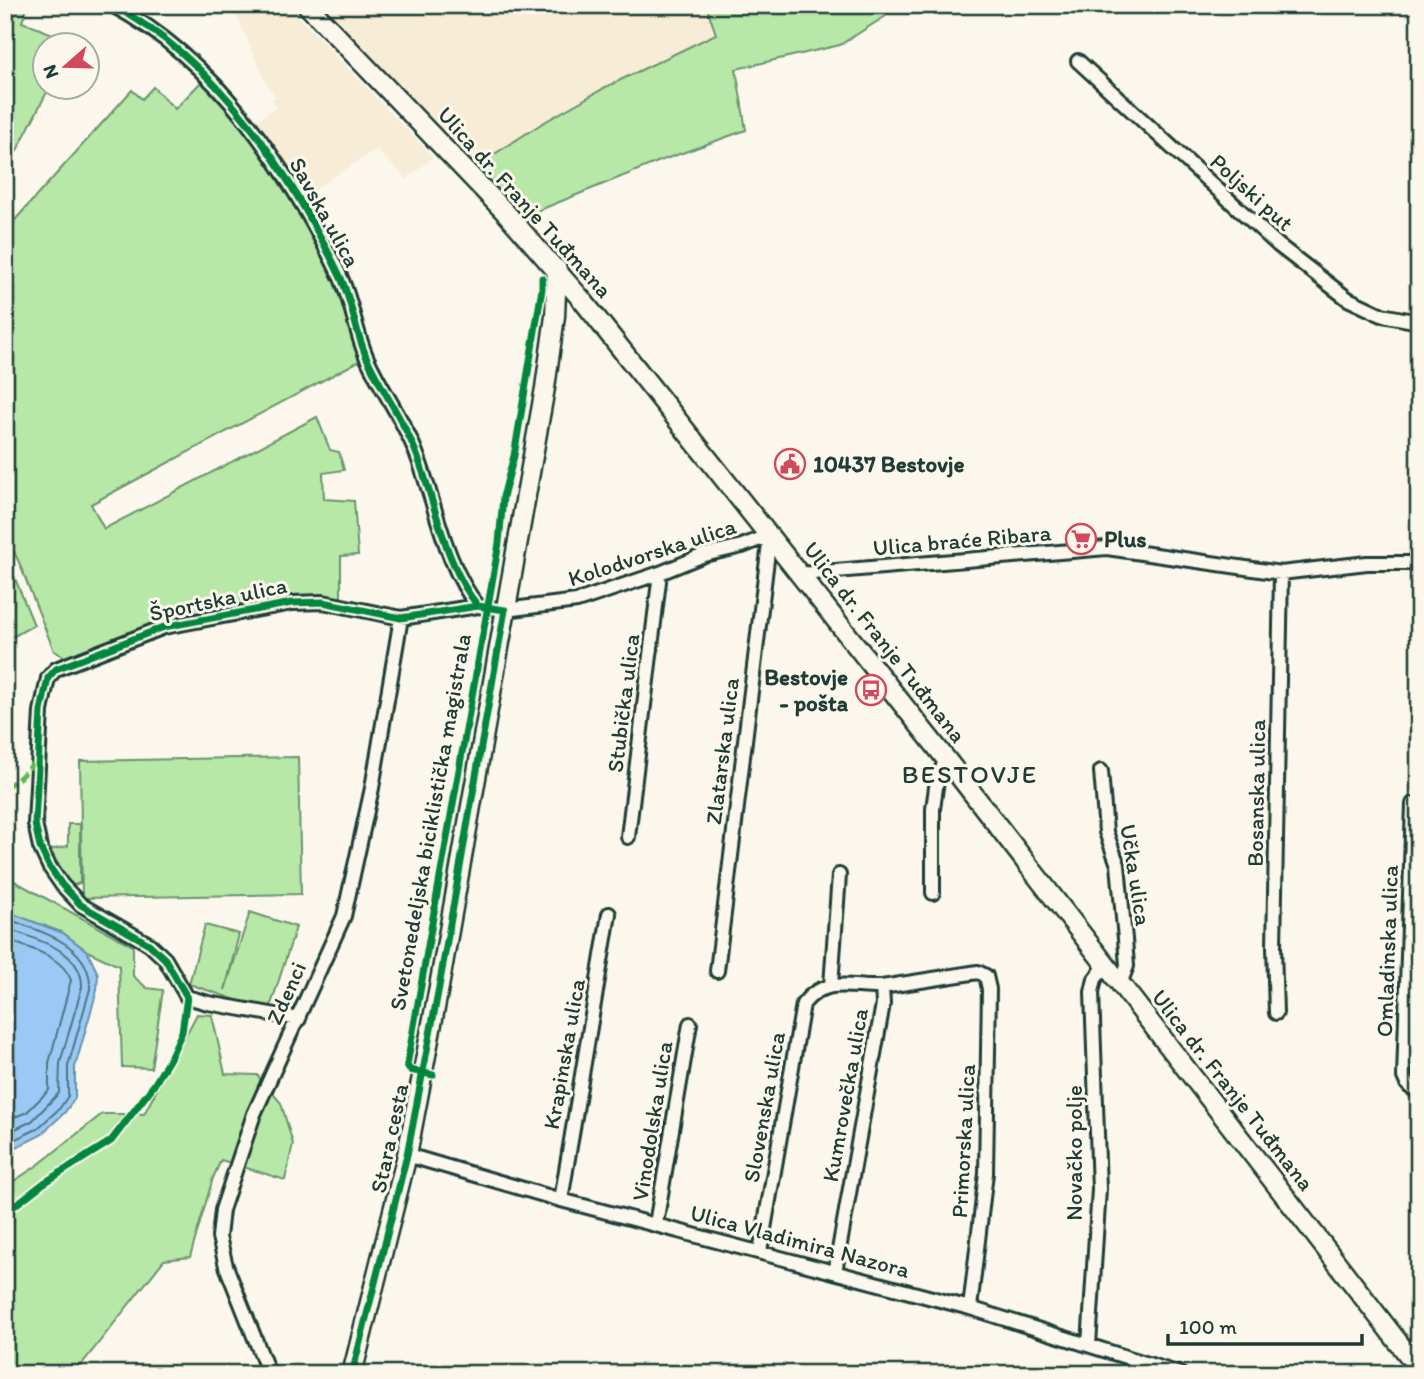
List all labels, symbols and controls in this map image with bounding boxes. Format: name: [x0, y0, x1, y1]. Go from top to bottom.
north arrow: [32, 32, 102, 102]
text: N: [37, 62, 63, 82]
street label: Ulica dr. Franje Tuđmana: [432, 101, 618, 303]
street label: Poljski put: [1205, 147, 1300, 237]
street label: Savska ulica: [283, 152, 367, 272]
public building icon: 10437 Bestovje: [773, 447, 807, 481]
place label: 10437 Bestovje: [813, 450, 965, 478]
street label: Kolodvorska ulica: [564, 512, 740, 592]
street label: Ulica braće Ribara: [872, 518, 1052, 562]
supermarket icon: Plus: [1064, 522, 1098, 556]
place label: Plus: [1104, 525, 1147, 553]
street label: Ulica dr. Franje Tuđmana: [798, 536, 972, 748]
street label: Športska ulica: [147, 571, 289, 627]
street label: Svetonedeljska biciklistička magistrala: [383, 631, 477, 1013]
street label: Stubička ulica: [601, 632, 645, 774]
place label: Bestovje - pošta: [764, 663, 849, 717]
bus stop icon: Bestovje - pošta: [854, 673, 888, 707]
street label: Zlatarska ulica: [699, 676, 745, 826]
street label: Bosanska ulica: [1241, 719, 1271, 867]
district label: BESTOVJE: [902, 758, 1038, 790]
street label: Učka ulica: [1114, 822, 1158, 928]
street label: Omladinska ulica: [1370, 864, 1404, 1038]
street label: Zdenci: [260, 957, 312, 1029]
street label: Krapinska ulica: [537, 976, 591, 1132]
street label: Ulica dr. Franje Tuđmana: [1146, 984, 1320, 1196]
street label: Kumrovečka ulica: [816, 1006, 874, 1184]
street label: Slovenska ulica: [737, 1029, 791, 1185]
street label: Vinodolska ulica: [626, 1039, 678, 1203]
street label: Primorska ulica: [945, 1063, 981, 1219]
street label: Stara cesta: [364, 1081, 414, 1195]
street label: Novačko polje: [1060, 1085, 1088, 1221]
street label: Ulica Vladimira Nazora: [687, 1198, 913, 1284]
scale bar: [1168, 1302, 1363, 1346]
text: 100 m: [1179, 1314, 1237, 1339]

